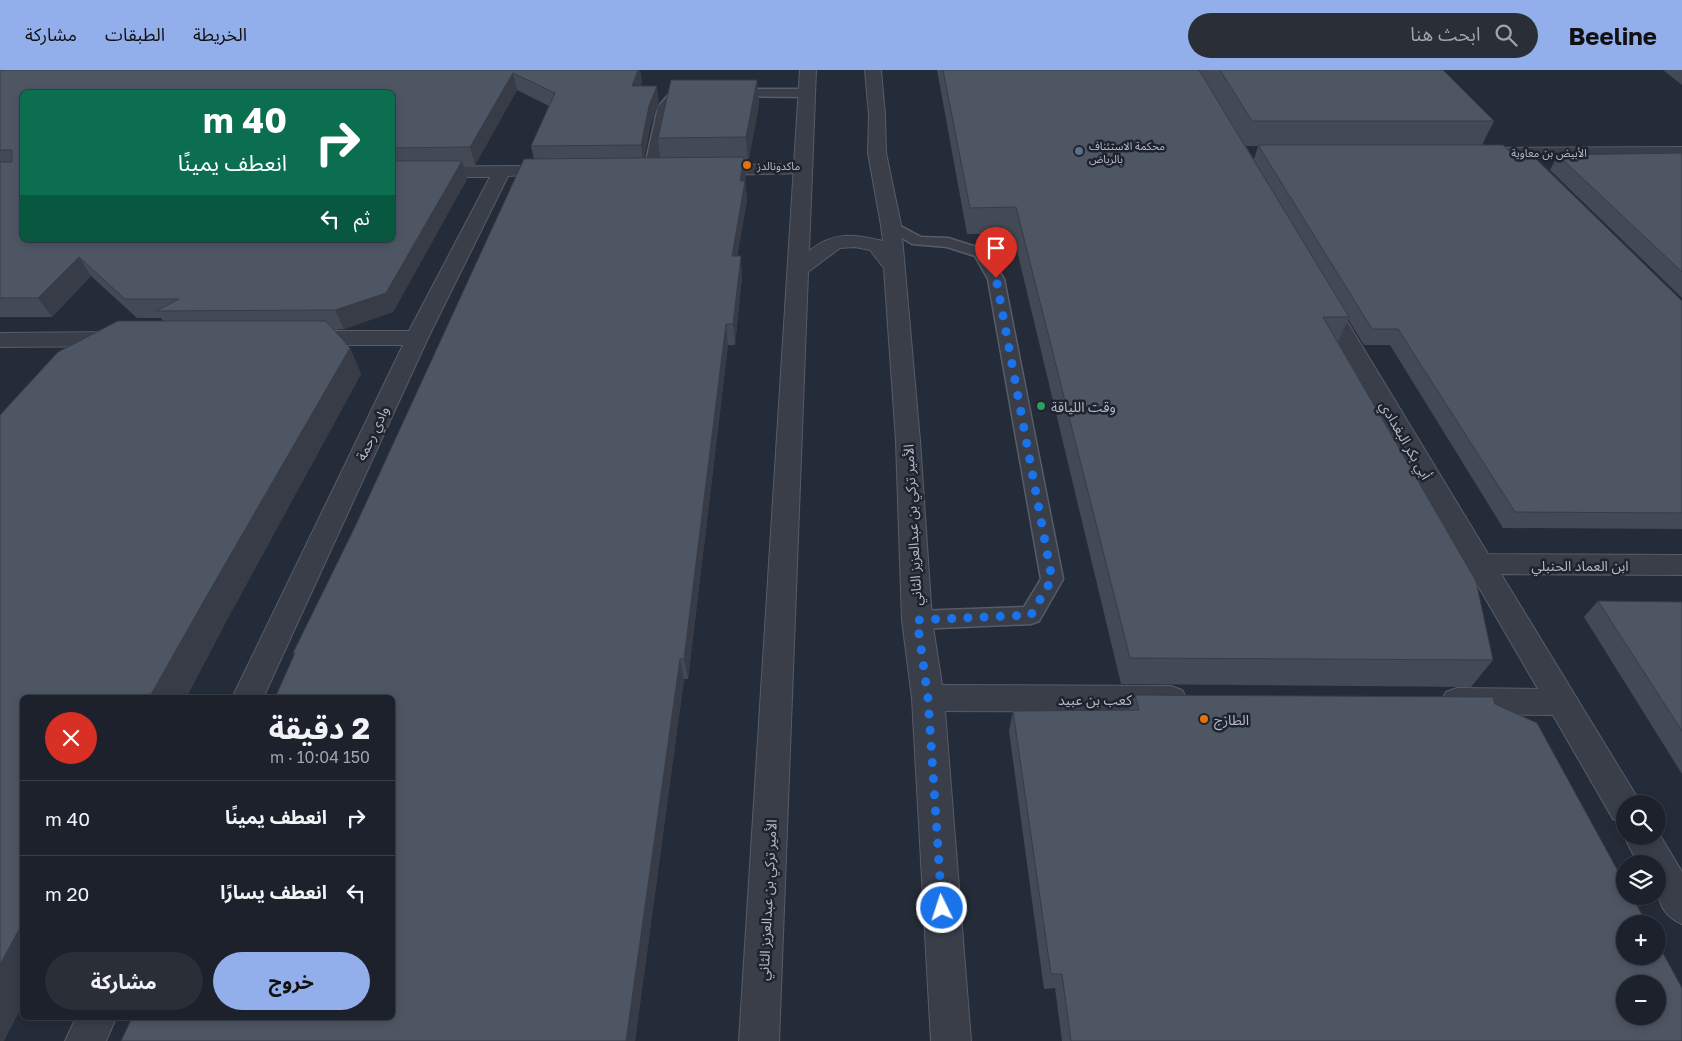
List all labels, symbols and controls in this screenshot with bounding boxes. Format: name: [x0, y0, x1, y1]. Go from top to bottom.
search box: [1188, 13, 1538, 58]
icon: search: [1492, 21, 1520, 49]
text: Beeline: [1568, 21, 1657, 50]
text: ابحث هنا: [1410, 22, 1480, 45]
text: مشاركة: [25, 23, 77, 45]
text: الطبقات: [105, 23, 165, 45]
text: الخريطة: [193, 23, 247, 45]
text: 40 m: [203, 99, 287, 141]
icon: right: [305, 110, 370, 175]
place label: محكمة الاستئناف بالرياض: [1089, 139, 1165, 166]
marker: محكمة الاستئناف بالرياض: [1073, 145, 1085, 157]
street label: الأبيض بن معاوية: [1511, 146, 1587, 160]
text: انعطف يمينًا: [178, 149, 287, 176]
marker: ماكدونالدز: [741, 159, 753, 171]
place label: ماكدونالدز: [756, 159, 800, 173]
icon: left: [316, 205, 344, 233]
text: ثم: [354, 206, 370, 229]
pin: [975, 227, 1017, 278]
icon: arrive: [982, 234, 1010, 262]
place label: وقت اللياقة: [1051, 398, 1116, 416]
street label: أبي بكر البغدادي: [1374, 398, 1436, 484]
marker: وقت اللياقة: [1035, 400, 1047, 412]
street label: وادي رحمة: [352, 403, 395, 464]
street label: الأمير تركي بن عبدالعزيز الثاني: [899, 444, 928, 606]
street label: ابن العماد الحنبلي: [1531, 557, 1629, 577]
street label: كعب بن عبيد: [1058, 691, 1132, 709]
text: 2 دقيقة: [269, 710, 370, 746]
place label: الطازج: [1214, 711, 1249, 731]
button: close: [45, 712, 97, 764]
marker: الطازج: [1198, 713, 1210, 725]
text: 150 m · 10:04: [270, 747, 370, 767]
map controls: [1616, 795, 1666, 1025]
button: search: [1616, 795, 1666, 845]
icon: right: [342, 804, 370, 832]
text: انعطف يمينًا: [225, 805, 327, 828]
text: 40 m: [45, 807, 90, 830]
street label: الأمير تركي بن عبدالعزيز الثاني: [754, 819, 783, 981]
button: layers: [1616, 855, 1666, 905]
icon: left: [342, 879, 370, 907]
text: انعطف يسارًا: [220, 880, 327, 903]
position arrow: [915, 881, 967, 933]
text: 20 m: [45, 882, 89, 905]
button: +: [1616, 915, 1666, 965]
button: مشاركة: [45, 952, 203, 1010]
button: خروج: [213, 952, 370, 1010]
button: −: [1616, 975, 1666, 1025]

